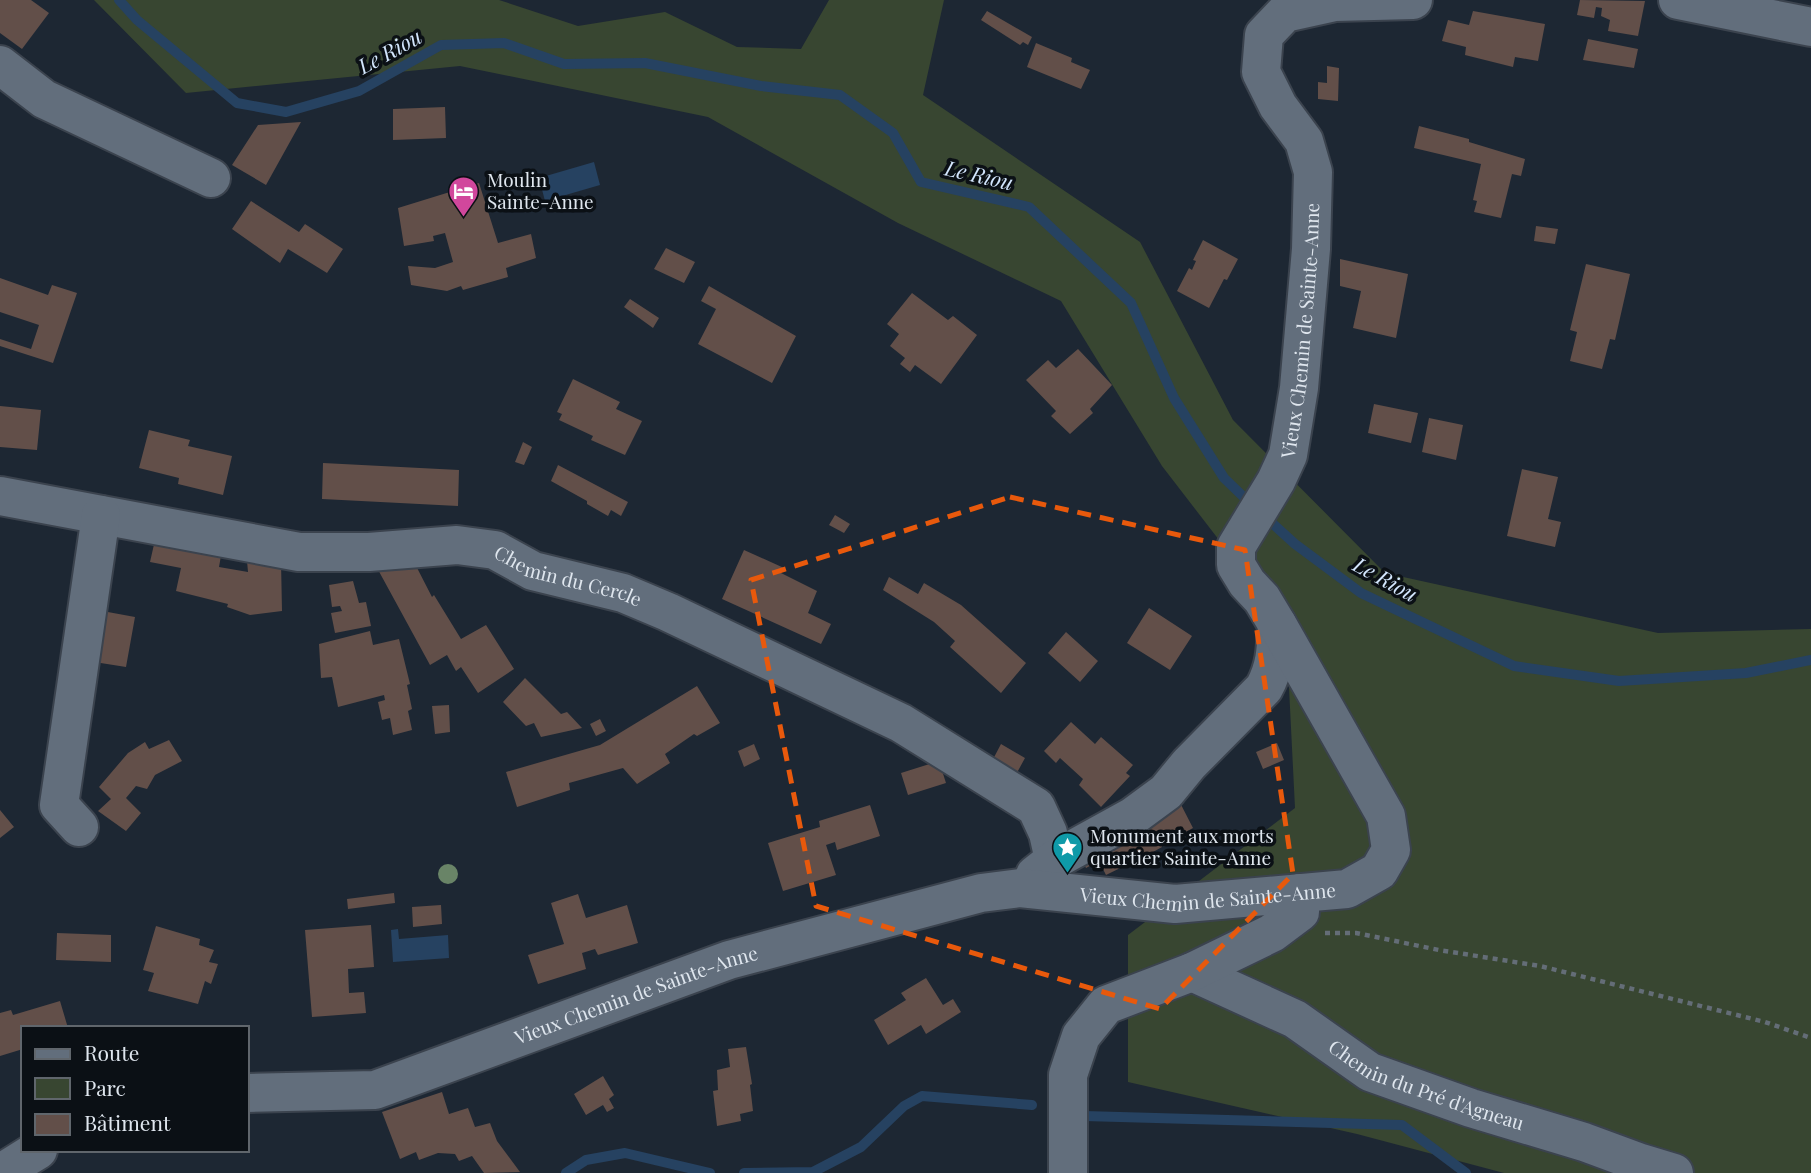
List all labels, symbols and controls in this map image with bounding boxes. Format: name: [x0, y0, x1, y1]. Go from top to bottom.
water label: Le Riou: [351, 21, 426, 80]
water label: Le Riou: [942, 152, 1016, 195]
place label: Moulin Sainte-Anne: [487, 166, 594, 214]
hotel icon: Moulin Sainte-Anne: [447, 174, 481, 218]
street label: Vieux Chemin de Sainte-Anne: [1274, 202, 1324, 461]
street label: Chemin du Cercle: [490, 538, 646, 612]
water label: Le Riou: [1348, 549, 1423, 607]
place label: Monument aux morts quartier Sainte-Anne: [1090, 822, 1274, 870]
place icon: Monument aux morts quartier Sainte-Anne: [1050, 830, 1084, 874]
street label: Vieux Chemin de Sainte-Anne: [1078, 876, 1337, 917]
street label: Vieux Chemin de Sainte-Anne: [510, 939, 760, 1050]
legend: [21, 1026, 248, 1152]
street label: Chemin du Pré d'Agneau: [1324, 1033, 1527, 1135]
text: Route: [84, 1038, 139, 1066]
text: Parc: [84, 1073, 126, 1101]
text: Bâtiment: [84, 1108, 171, 1136]

